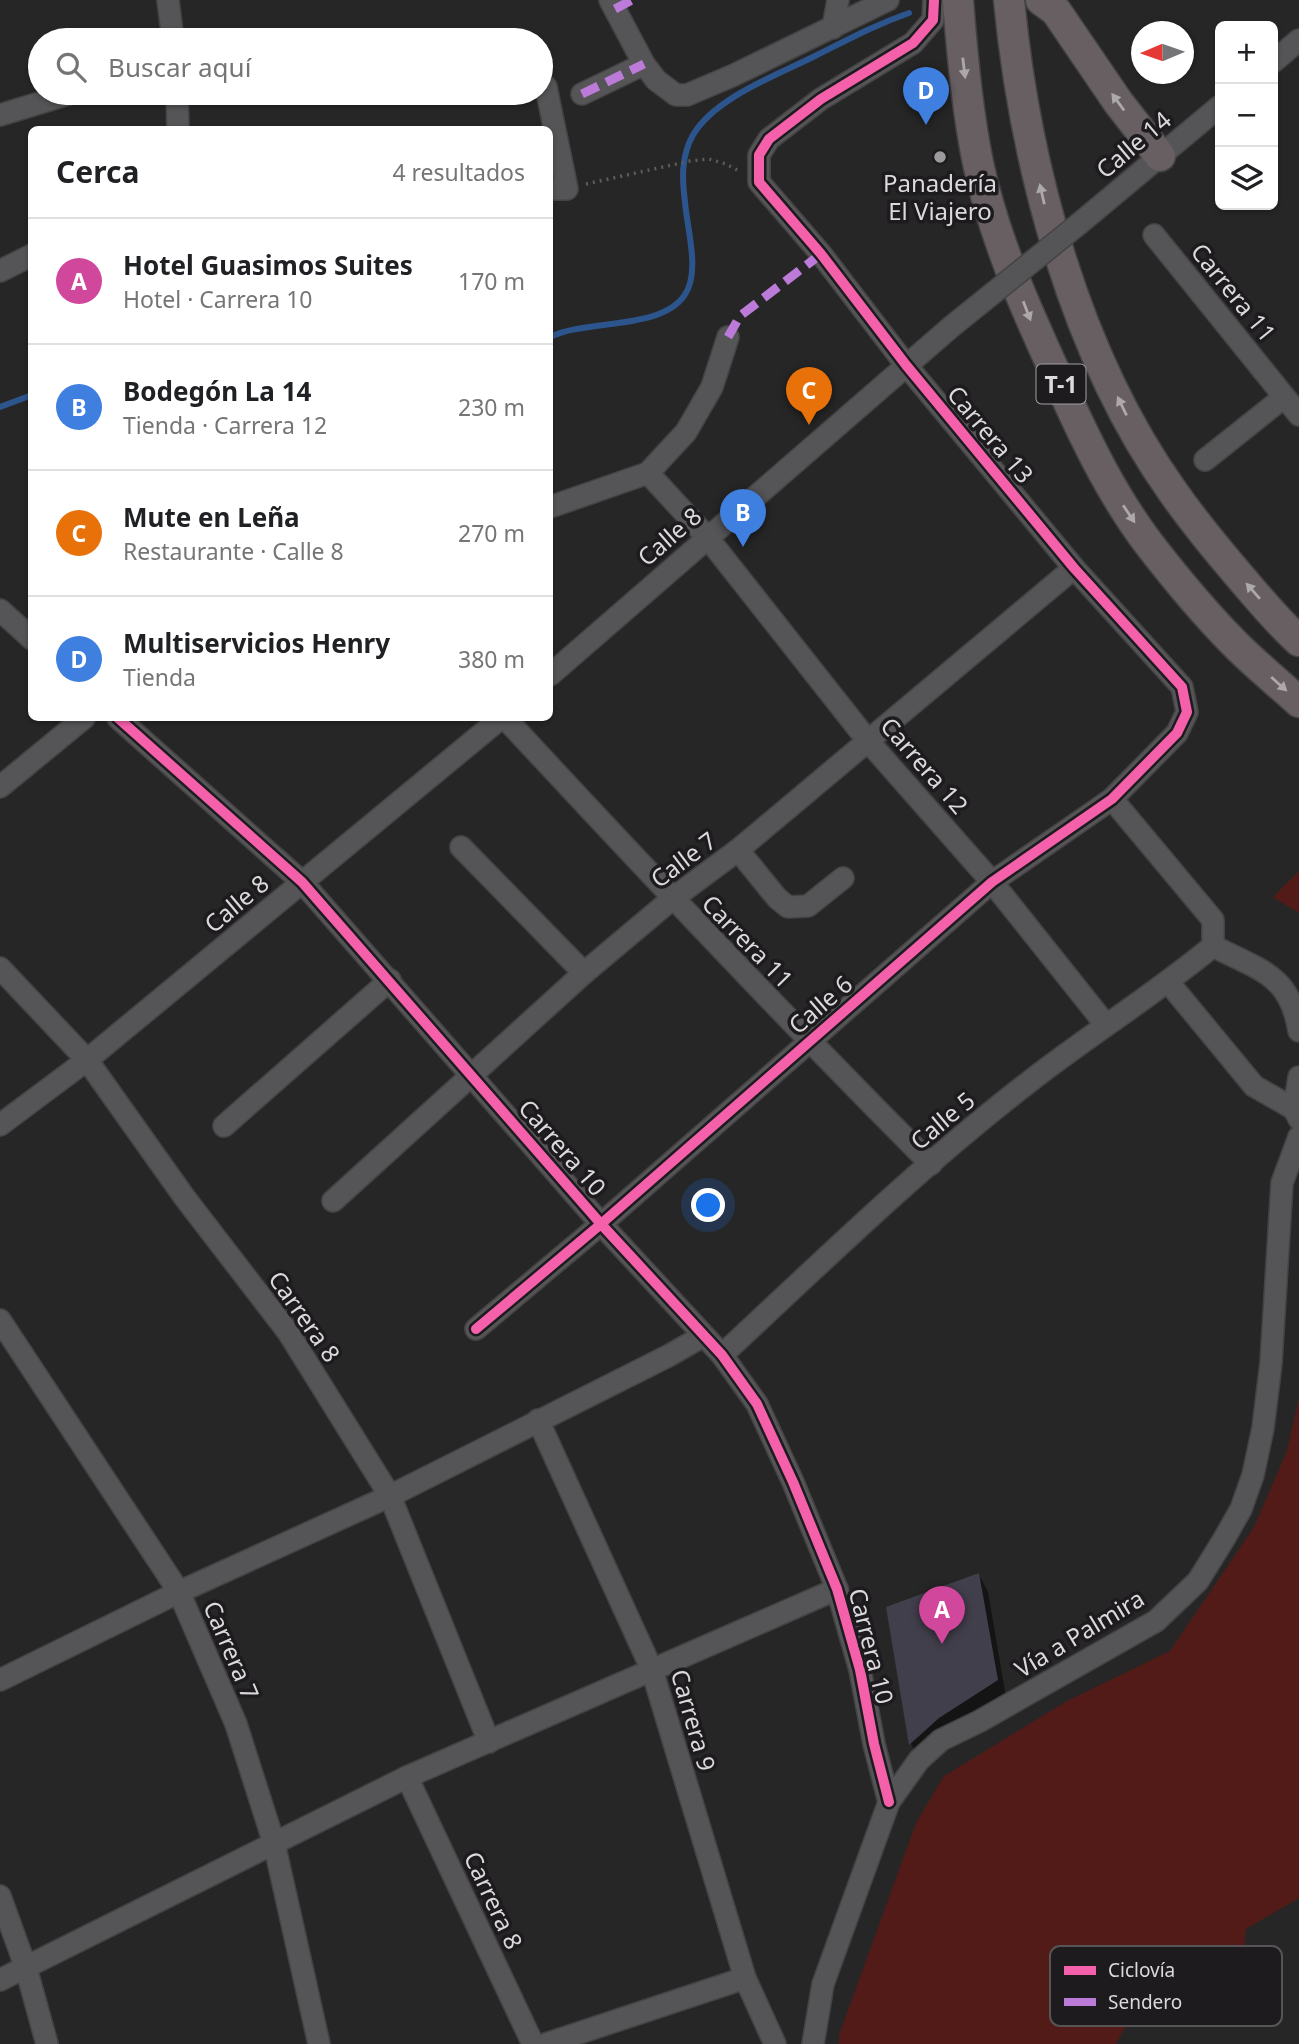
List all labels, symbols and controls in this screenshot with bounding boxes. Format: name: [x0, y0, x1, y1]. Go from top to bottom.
north arrow: [1131, 21, 1194, 84]
map controls: [1215, 21, 1278, 210]
button: +: [1215, 21, 1278, 84]
search box: [28, 28, 553, 105]
icon: search: [52, 48, 90, 86]
text: Buscar aquí: [108, 49, 251, 85]
one-way arrow: [959, 57, 970, 79]
pin: D: [903, 67, 949, 125]
button: −: [1215, 84, 1278, 147]
one-way arrow: [1111, 93, 1125, 111]
street label: Calle 14: [1089, 103, 1178, 185]
button: layers: [1215, 147, 1278, 210]
marker: Panadería El Viajero: [932, 149, 948, 165]
text: Cerca: [56, 151, 139, 192]
text: 4 resultados: [392, 156, 525, 188]
place label: Panadería El Viajero: [883, 166, 997, 227]
one-way arrow: [1036, 183, 1047, 205]
street label: Carrera 11: [1184, 236, 1284, 348]
text: Hotel Guasimos Suites: [123, 247, 413, 283]
text: A: [71, 265, 87, 297]
text: 170 m: [458, 265, 525, 297]
text: Hotel · Carrera 10: [123, 283, 312, 315]
one-way arrow: [1022, 300, 1033, 321]
road number: T-1: [1036, 364, 1086, 404]
pin: C: [786, 367, 832, 425]
text: Bodegón La 14: [123, 373, 311, 409]
street label: Carrera 13: [940, 378, 1042, 490]
text: B: [71, 391, 87, 423]
text: 230 m: [458, 391, 525, 423]
one-way arrow: [1117, 396, 1128, 416]
text: Tienda · Carrera 12: [123, 409, 327, 441]
pin: B: [720, 489, 766, 547]
text: Mute en Leña: [123, 499, 300, 535]
street label: Calle 8: [630, 499, 708, 573]
one-way arrow: [1122, 505, 1136, 523]
text: C: [72, 517, 86, 549]
text: 270 m: [458, 517, 525, 549]
text: Restaurante · Calle 8: [123, 535, 344, 567]
one-way arrow: [1246, 583, 1261, 600]
text: Multiservicios Henry: [123, 625, 390, 661]
text: D: [71, 643, 87, 675]
text: 380 m: [458, 643, 525, 675]
text: Tienda: [123, 661, 196, 693]
one-way arrow: [1270, 676, 1288, 692]
street label: Carrera 12: [874, 710, 976, 820]
street label: Calle 7: [643, 823, 723, 895]
street label: Calle 8: [197, 866, 275, 940]
street label: Carrera 11: [695, 887, 801, 995]
street label: Calle 6: [781, 967, 859, 1041]
street label: Calle 5: [903, 1083, 981, 1157]
street label: Carrera 10: [512, 1092, 614, 1202]
your location: [691, 1188, 725, 1222]
street label: Carrera 8: [262, 1264, 348, 1368]
street label: Vía a Palmira: [1008, 1581, 1150, 1685]
street label: Carrera 10: [842, 1585, 902, 1707]
pin: A: [919, 1586, 965, 1644]
street label: Carrera 7: [196, 1596, 268, 1704]
street label: Carrera 9: [664, 1665, 724, 1775]
street label: Carrera 8: [457, 1846, 531, 1954]
legend: [1050, 1946, 1282, 2026]
text: Ciclovía: [1108, 1957, 1175, 1983]
text: Sendero: [1108, 1989, 1182, 2015]

